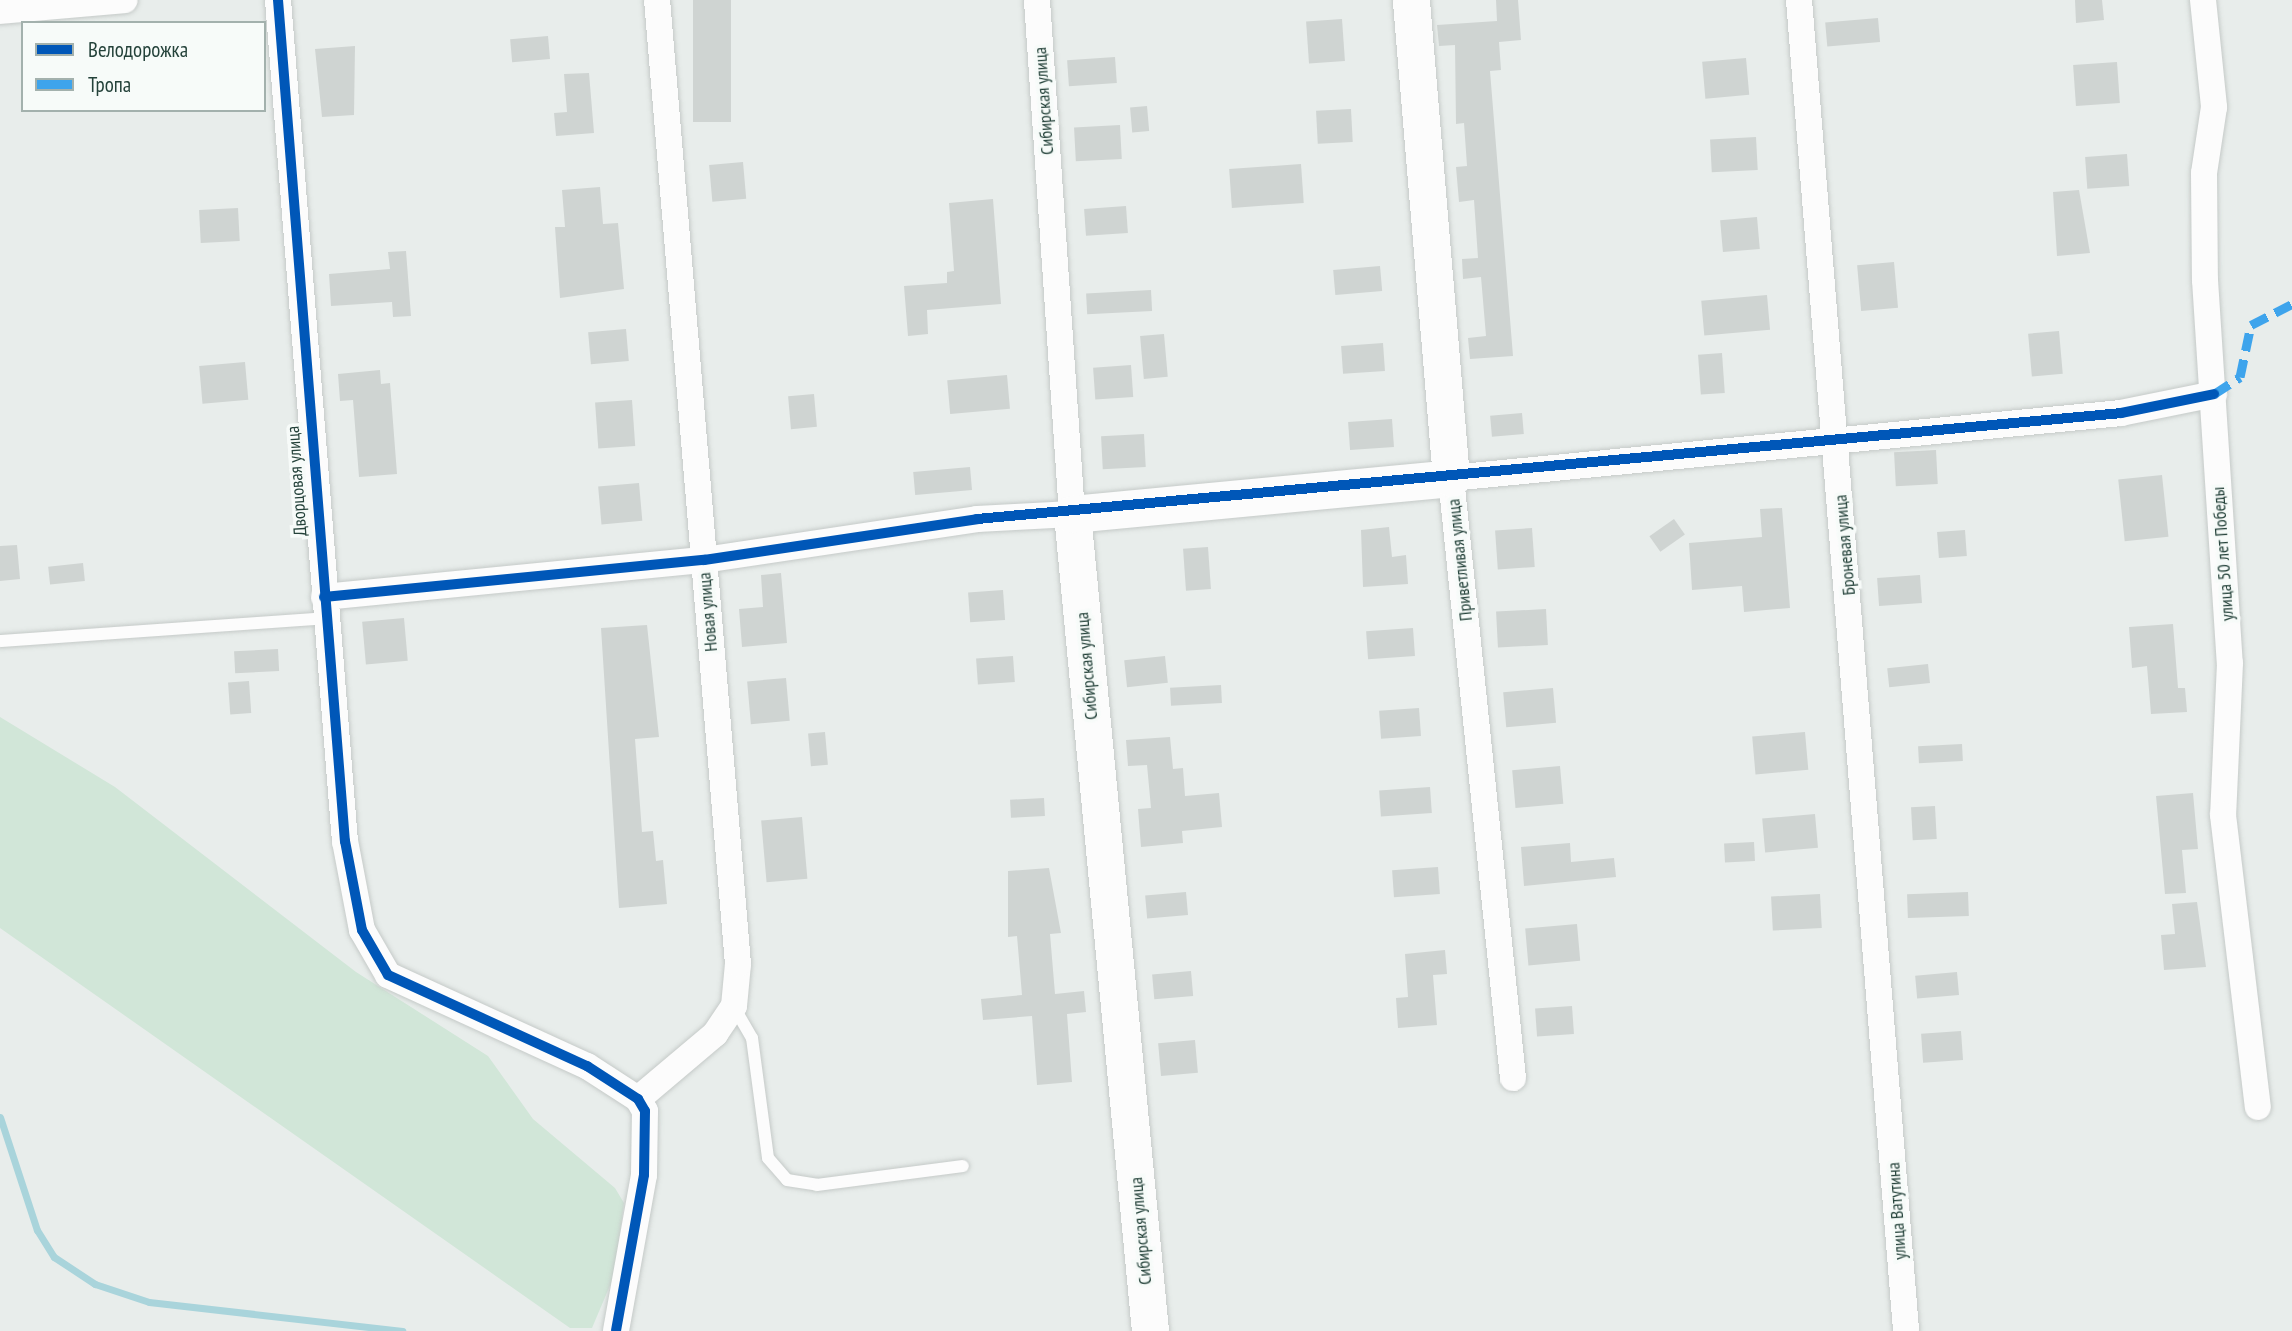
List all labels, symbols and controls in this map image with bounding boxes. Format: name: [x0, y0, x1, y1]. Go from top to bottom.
legend: [21, 21, 266, 112]
text: Велодорожка: [88, 36, 188, 63]
street label: Сибирская улица: [1029, 46, 1059, 156]
text: Тропа: [88, 71, 131, 98]
street label: Дворцовая улица: [282, 425, 312, 537]
street label: улица 50 лет Победы: [2208, 486, 2238, 622]
street label: Броневая улица: [1830, 494, 1860, 596]
street label: Приветливая улица: [1443, 498, 1477, 622]
street label: Новая улица: [694, 571, 722, 653]
street label: Сибирская улица: [1072, 611, 1102, 721]
street label: улица Ватутина: [1883, 1162, 1911, 1260]
street label: Сибирская улица: [1126, 1176, 1156, 1286]

